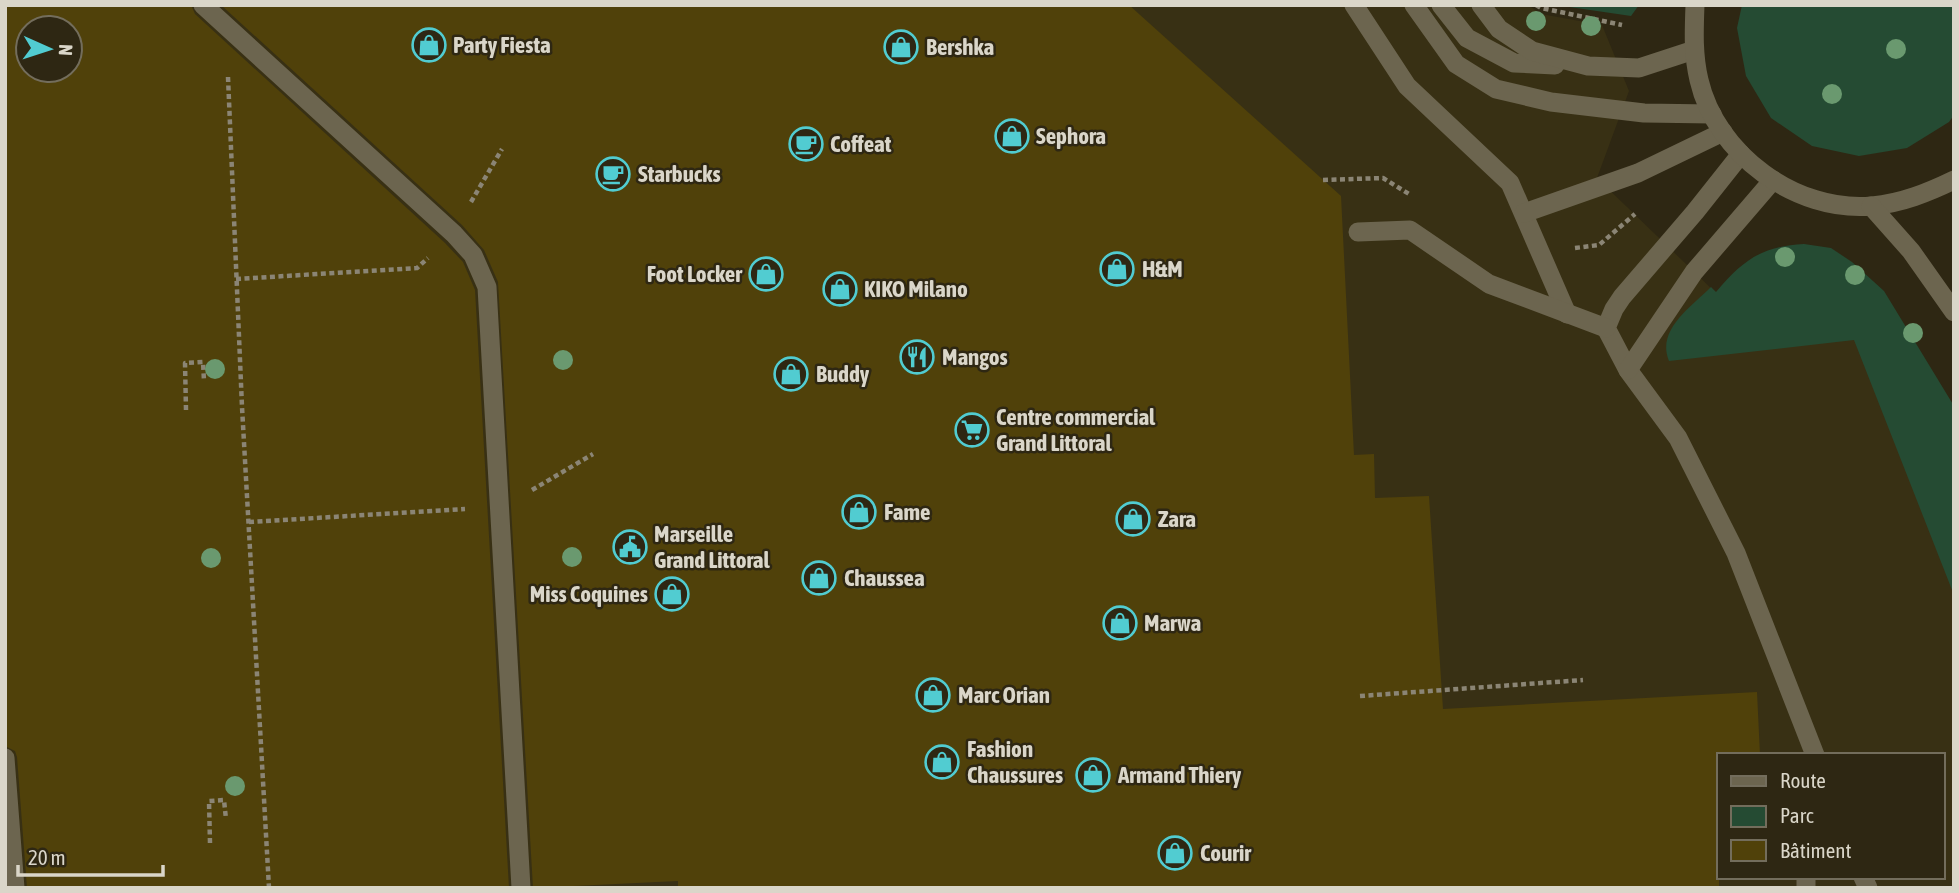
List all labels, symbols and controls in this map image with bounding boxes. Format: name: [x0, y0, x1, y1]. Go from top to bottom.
north arrow: [14, 14, 84, 84]
shop icon: Party Fiesta: [410, 26, 448, 64]
shop icon: Bershka: [882, 28, 920, 66]
place label: Party Fiesta: [453, 32, 551, 58]
place label: Bershka: [926, 34, 995, 60]
text: N: [55, 44, 77, 56]
shop icon: Sephora: [993, 117, 1031, 155]
place label: Sephora: [1036, 123, 1106, 149]
cafe icon: Coffeat: [787, 125, 825, 163]
place label: Coffeat: [830, 131, 892, 157]
cafe icon: Starbucks: [594, 155, 632, 193]
place label: Starbucks: [638, 161, 721, 187]
shop icon: H&M: [1098, 250, 1136, 288]
shop icon: Foot Locker: [747, 255, 785, 293]
place label: H&M: [1142, 256, 1183, 282]
place label: Foot Locker: [647, 261, 743, 287]
shop icon: KIKO Milano: [821, 270, 859, 308]
place label: KIKO Milano: [864, 276, 968, 302]
restaurant icon: Mangos: [898, 338, 936, 376]
place label: Mangos: [942, 344, 1008, 370]
shop icon: Buddy: [772, 355, 810, 393]
place label: Buddy: [816, 361, 870, 387]
place label: Centre commercial Grand Littoral: [996, 404, 1156, 456]
supermarket icon: Centre commercial Grand Littoral: [953, 411, 991, 449]
shop icon: Fame: [840, 493, 878, 531]
place label: Fame: [884, 499, 931, 525]
shop icon: Zara: [1114, 500, 1152, 538]
place label: Zara: [1158, 506, 1196, 532]
place label: Marseille Grand Littoral: [654, 521, 770, 573]
public building icon: Marseille Grand Littoral: [611, 528, 649, 566]
shop icon: Chaussea: [800, 559, 838, 597]
place label: Chaussea: [844, 565, 925, 591]
shop icon: Miss Coquines: [653, 575, 691, 613]
place label: Miss Coquines: [530, 581, 648, 607]
shop icon: Marwa: [1101, 604, 1139, 642]
place label: Marwa: [1144, 610, 1201, 636]
shop icon: Marc Orian: [914, 676, 952, 714]
place label: Marc Orian: [958, 682, 1050, 708]
place label: Fashion Chaussures: [967, 736, 1063, 788]
shop icon: Fashion Chaussures: [923, 743, 961, 781]
legend: [1717, 753, 1945, 879]
shop icon: Armand Thiery: [1074, 756, 1112, 794]
place label: Armand Thiery: [1117, 762, 1242, 788]
text: Route: [1780, 768, 1826, 792]
text: Parc: [1780, 803, 1814, 827]
scale bar: [18, 834, 163, 878]
shop icon: Courir: [1156, 834, 1194, 872]
text: Bâtiment: [1780, 838, 1851, 862]
place label: Courir: [1200, 840, 1252, 866]
text: 20 m: [28, 845, 66, 869]

